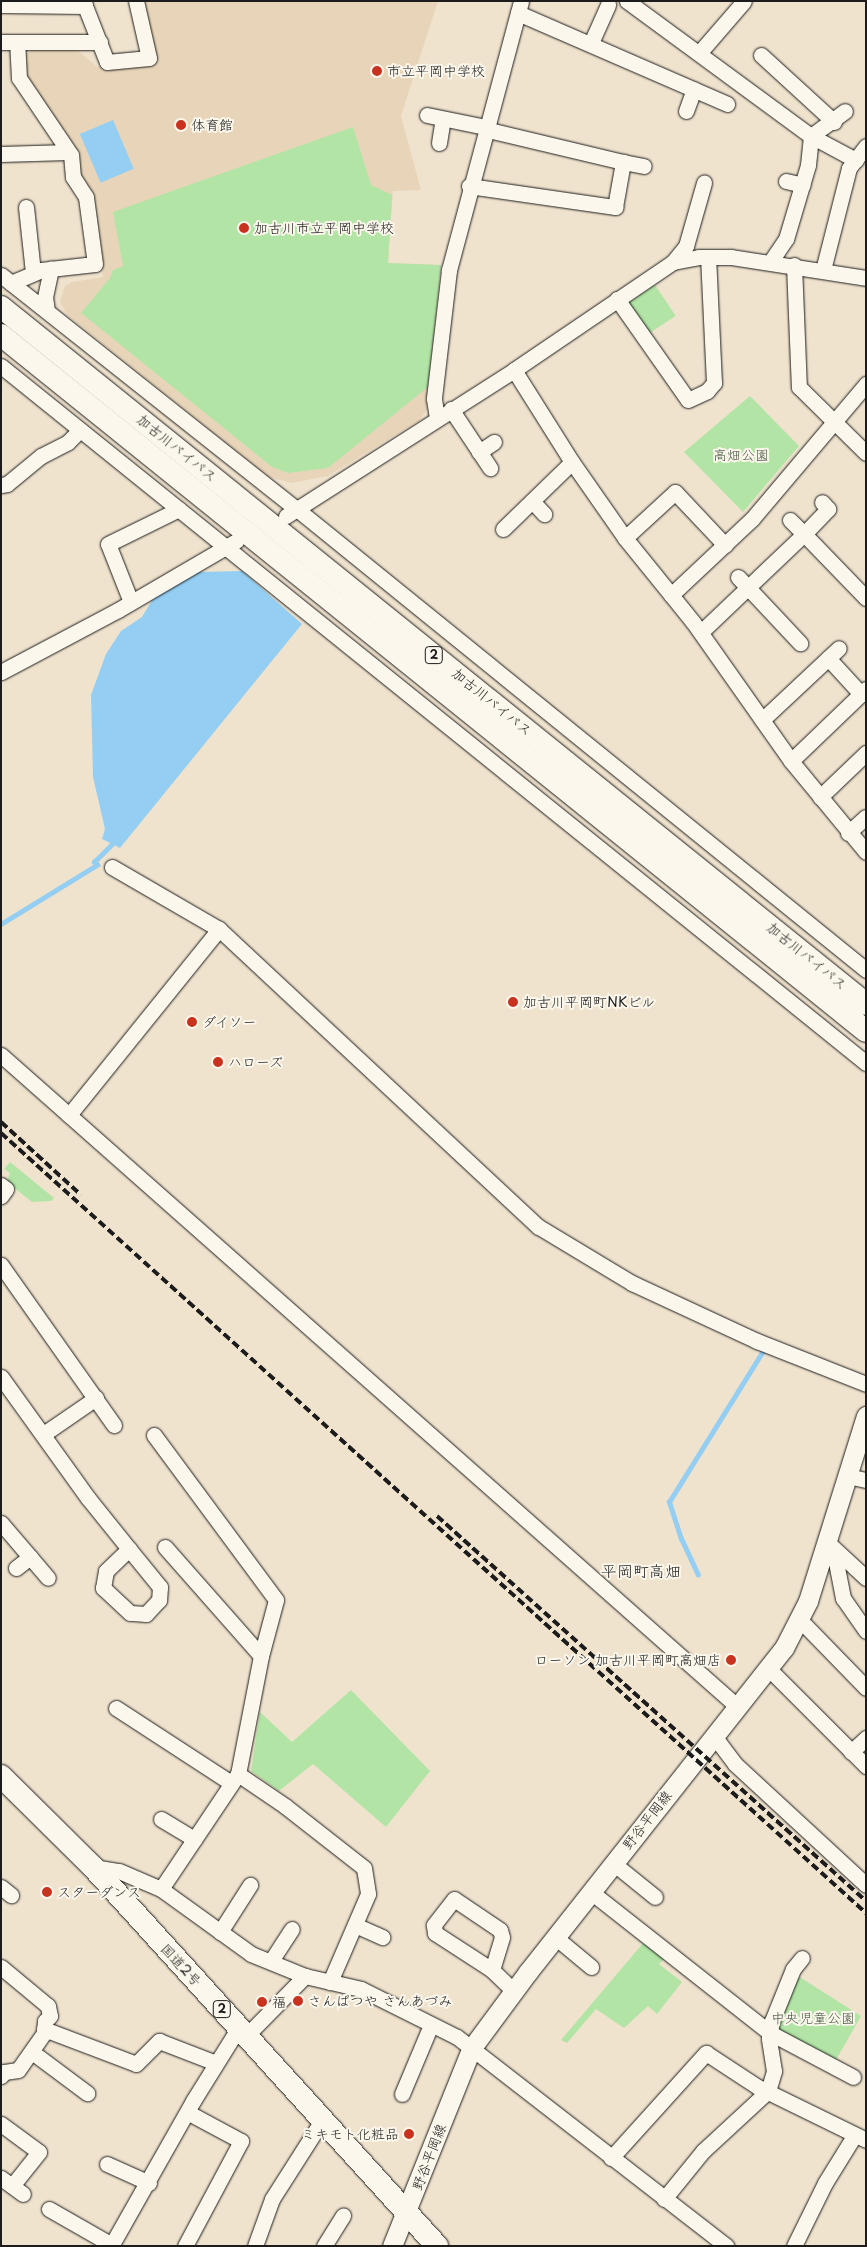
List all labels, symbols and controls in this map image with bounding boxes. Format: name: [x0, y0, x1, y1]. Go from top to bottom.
place label: 市立平岡中学校: [387, 63, 485, 79]
marker: 市立平岡中学校: [371, 65, 383, 77]
place label: 体育館: [191, 117, 233, 133]
marker: 体育館: [175, 119, 187, 131]
place label: 加古川市立平岡中学校: [254, 220, 394, 236]
marker: 加古川市立平岡中学校: [238, 222, 250, 234]
street label: 加古川バイパス: [134, 411, 220, 485]
park label: 高畑公園: [713, 447, 769, 463]
road number: 2: [424, 646, 444, 664]
street label: 加古川バイパス: [449, 665, 535, 739]
street label: 加古川バイパス: [764, 919, 850, 993]
place label: 加古川平岡町NKビル: [523, 994, 656, 1010]
marker: 加古川平岡町NKビル: [507, 996, 519, 1008]
place label: ダイソー: [202, 1014, 258, 1030]
marker: ダイソー: [186, 1016, 198, 1028]
place label: ハローズ: [228, 1054, 284, 1070]
marker: ハローズ: [212, 1056, 224, 1068]
district label: 平岡町高畑: [601, 1560, 681, 1580]
place label: ローソン 加古川平岡町高畑店: [534, 1652, 721, 1668]
marker: ローソン 加古川平岡町高畑店: [725, 1654, 737, 1666]
street label: 野谷平岡線: [619, 1787, 675, 1853]
place label: スターダンス: [57, 1884, 141, 1900]
marker: スターダンス: [41, 1886, 53, 1898]
street label: 国道2号: [157, 1940, 205, 1990]
place label: さんぱつや さんあづみ: [308, 1993, 453, 2009]
place label: 福: [272, 1994, 286, 2010]
marker: さんぱつや さんあづみ: [292, 1995, 304, 2007]
marker: 福: [256, 1996, 268, 2008]
road number: 2: [212, 2000, 232, 2018]
park label: 中央児童公園: [771, 2010, 855, 2026]
street label: 野谷平岡線: [409, 2121, 449, 2193]
place label: ミキモト化粧品: [301, 2126, 399, 2142]
marker: ミキモト化粧品: [403, 2128, 415, 2140]

